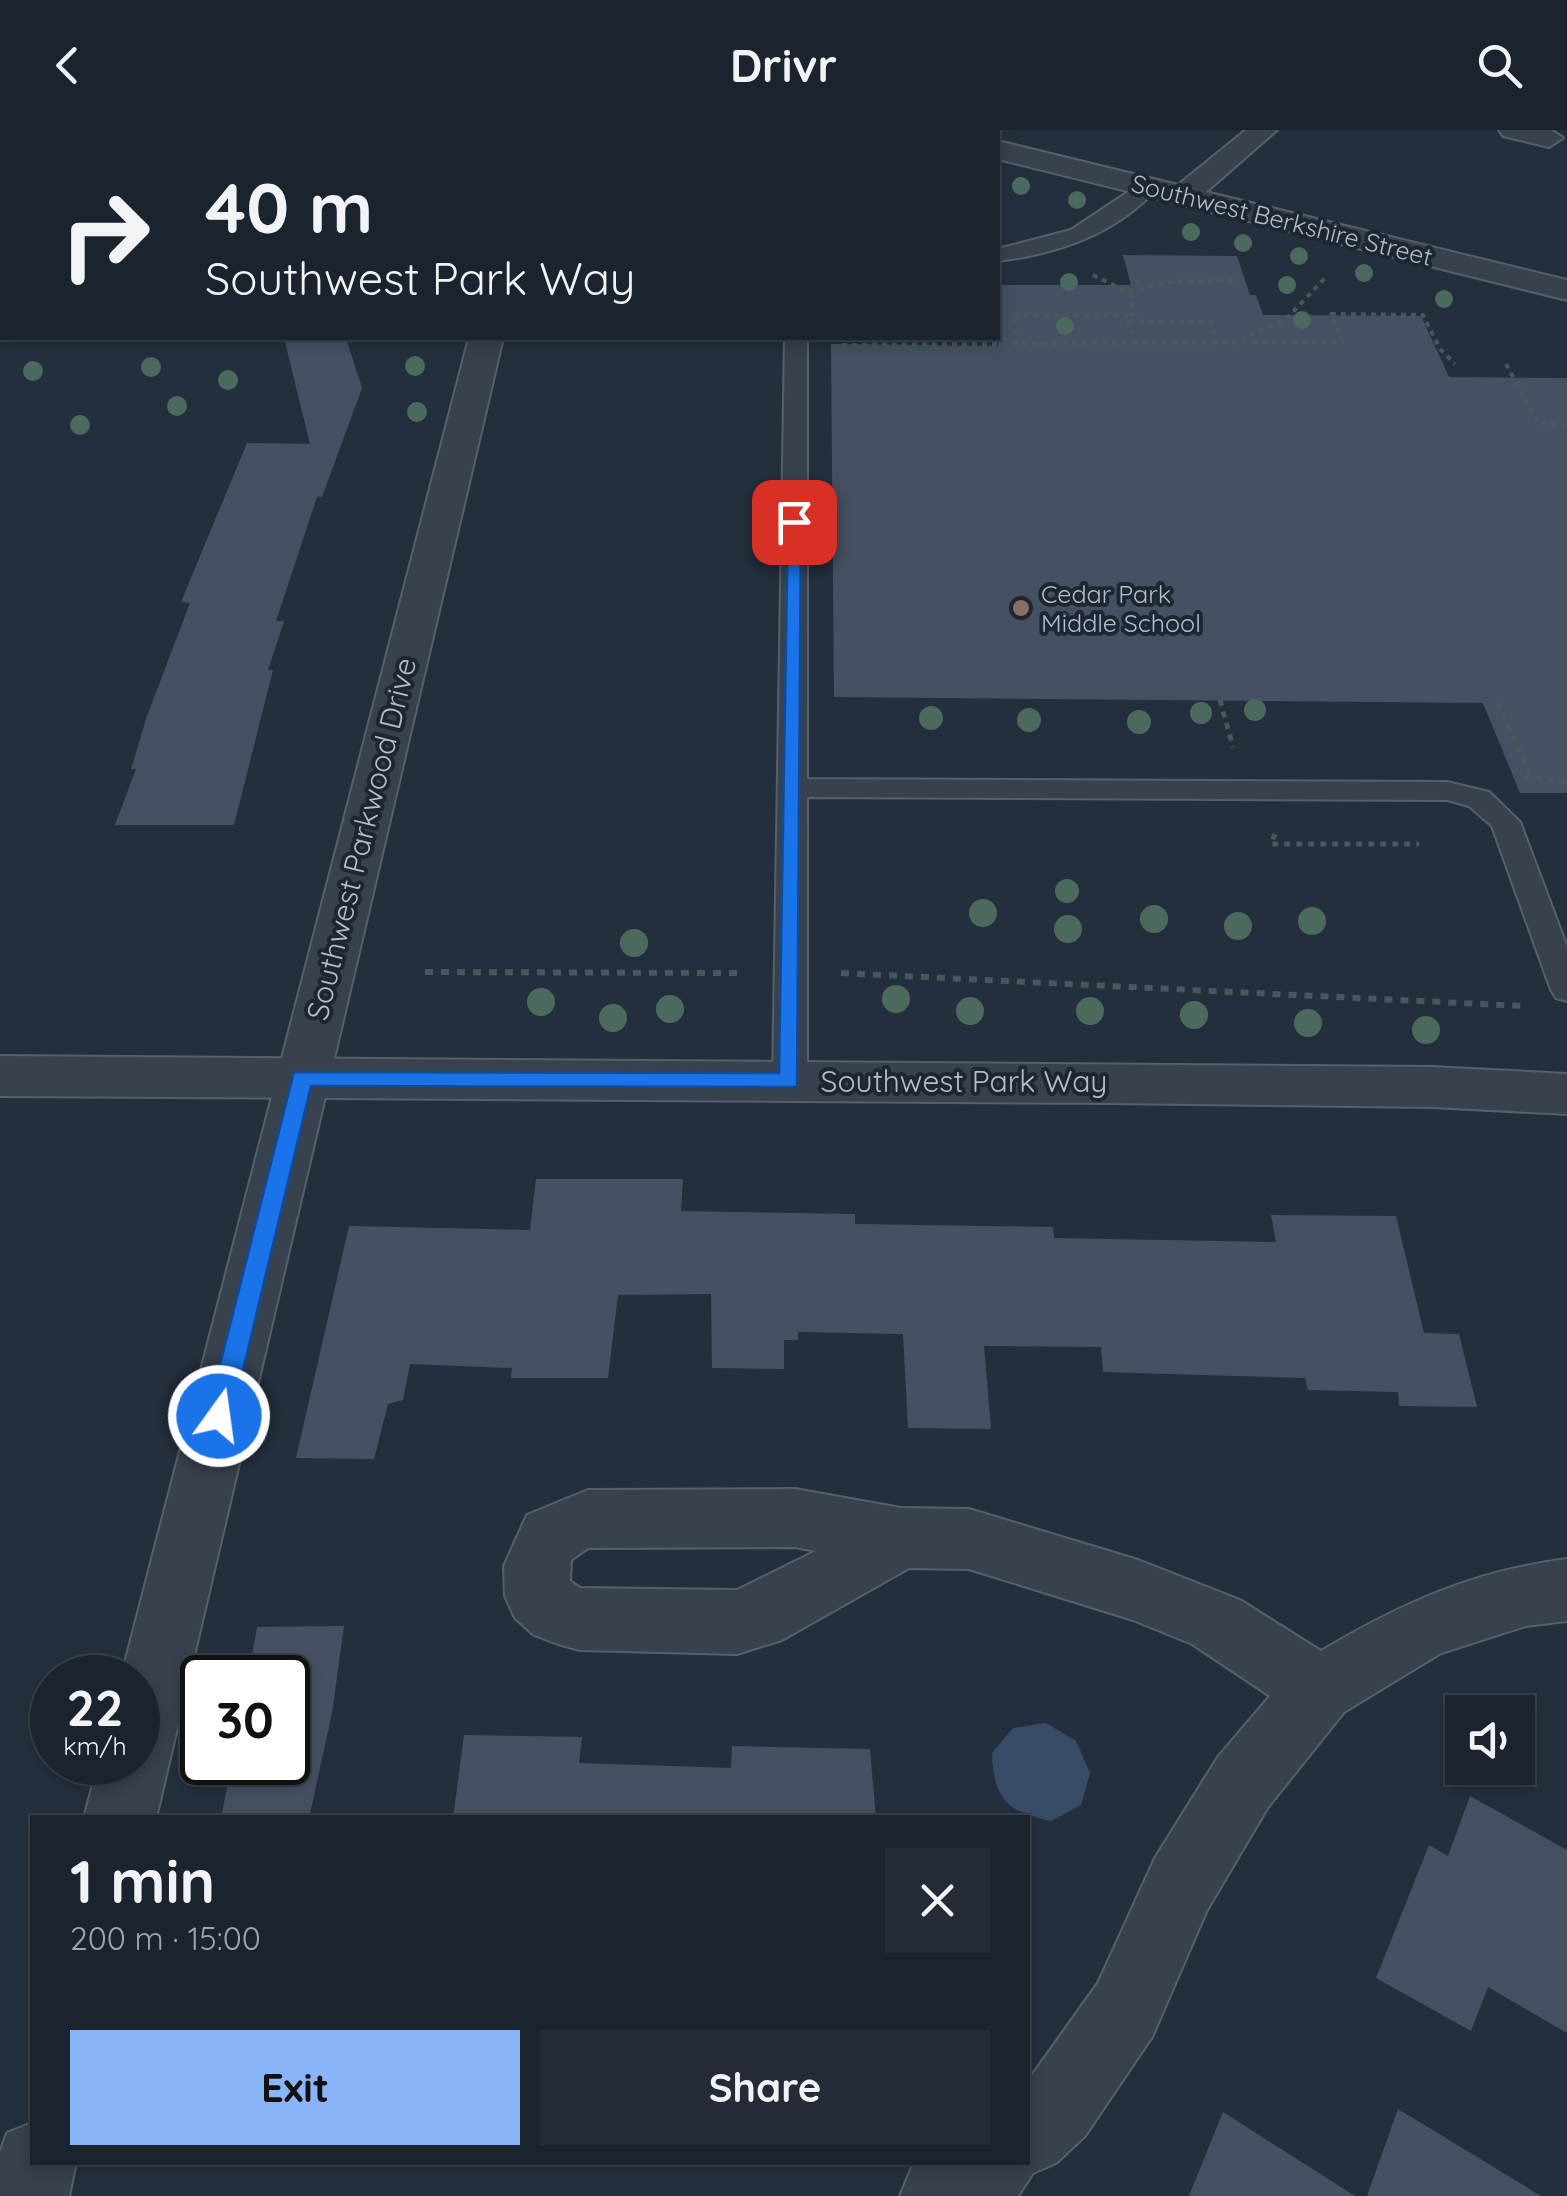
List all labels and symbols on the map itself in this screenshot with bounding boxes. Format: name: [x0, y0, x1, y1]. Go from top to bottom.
street label: Southwest Berkshire Street: [1129, 167, 1436, 272]
pin: [752, 480, 837, 565]
place label: Cedar Park Middle School: [1041, 578, 1201, 638]
marker: Cedar Park Middle School: [1010, 597, 1032, 619]
street label: Southwest Parkwood Drive: [298, 654, 424, 1024]
street label: Southwest Park Way: [821, 1062, 1107, 1100]
position arrow: [167, 1364, 271, 1468]
speed limit sign: 30: [180, 1655, 310, 1785]

